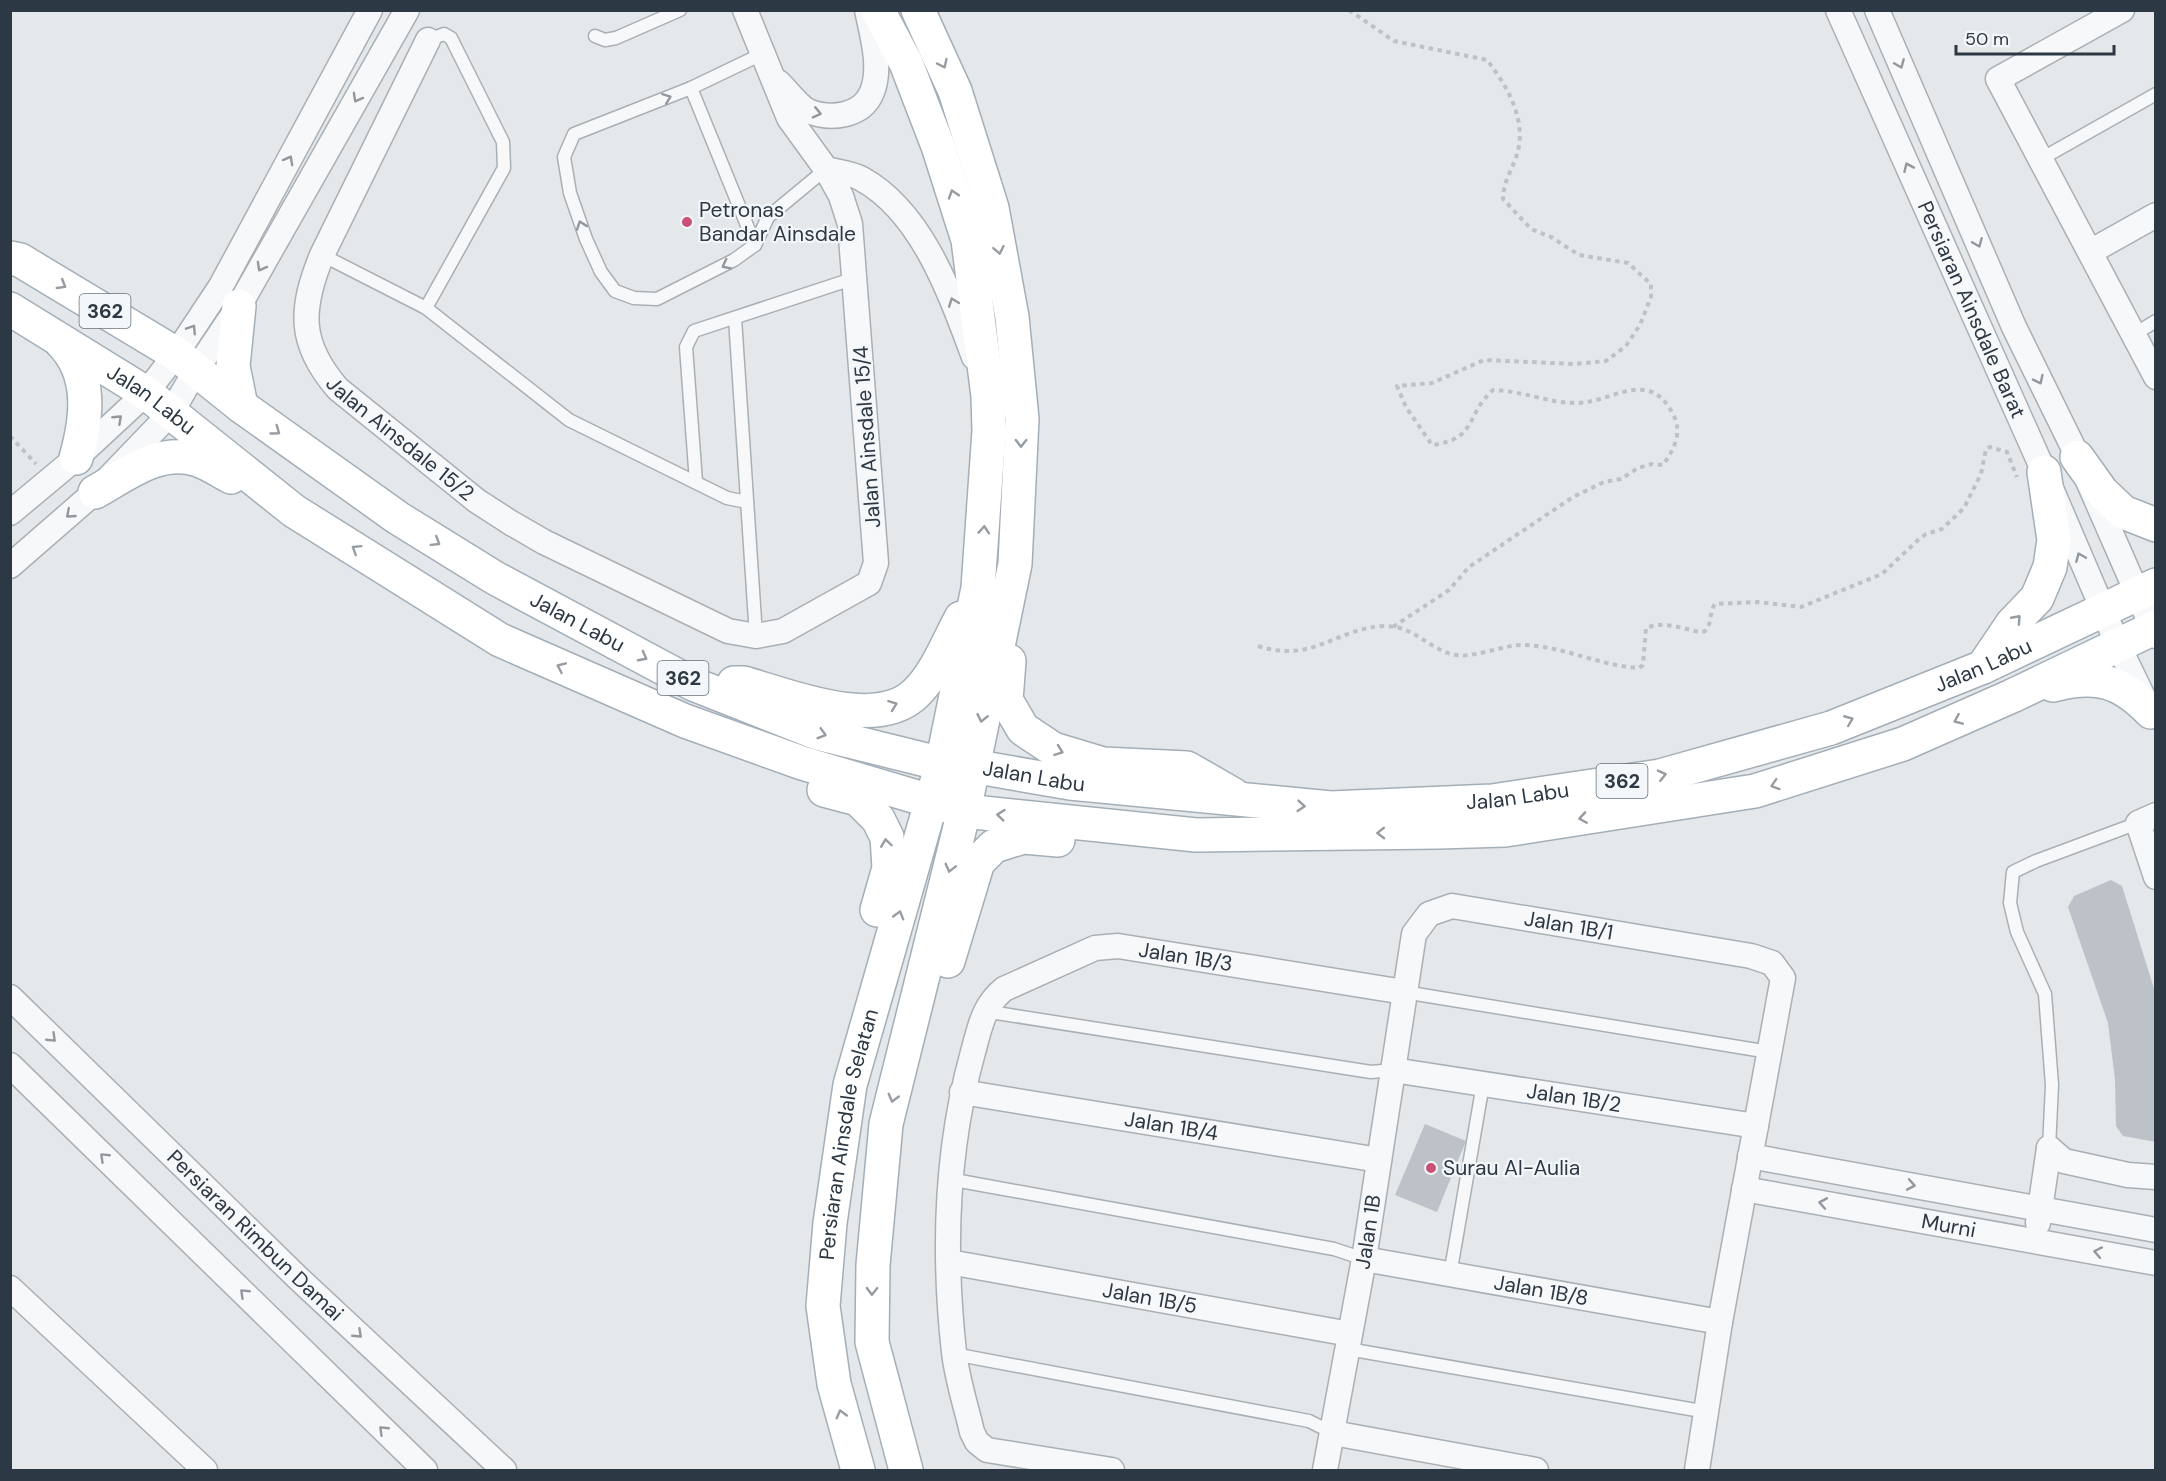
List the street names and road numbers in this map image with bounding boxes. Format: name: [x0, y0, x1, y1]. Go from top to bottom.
street label: Persiaran Ainsdale Barat: [1911, 197, 2032, 423]
road number: 362: [80, 294, 130, 328]
street label: Jalan Ainsdale 15/4: [847, 345, 887, 529]
street label: Jalan Labu: [102, 358, 202, 441]
street label: Jalan Ainsdale 15/2: [319, 371, 480, 507]
street label: Jalan Labu: [525, 585, 630, 659]
street label: Jalan Labu: [1930, 632, 2036, 699]
road number: 362: [658, 661, 708, 695]
street label: Jalan Labu: [980, 754, 1086, 798]
road number: 362: [1596, 764, 1648, 798]
street label: Jalan Labu: [1466, 776, 1571, 816]
street label: Jalan 1B/1: [1522, 904, 1615, 947]
street label: Jalan 1B/3: [1137, 936, 1235, 978]
street label: Persiaran Ainsdale Selatan: [813, 1005, 885, 1261]
street label: Jalan 1B/2: [1525, 1077, 1623, 1119]
street label: Jalan 1B/4: [1122, 1105, 1220, 1148]
street label: Persiaran Rimbun Damai: [161, 1144, 349, 1327]
street label: Jalan 1B: [1348, 1193, 1388, 1271]
street label: Murni: [1919, 1207, 1978, 1244]
street label: Jalan 1B/8: [1492, 1268, 1591, 1312]
street label: Jalan 1B/5: [1100, 1276, 1199, 1320]

